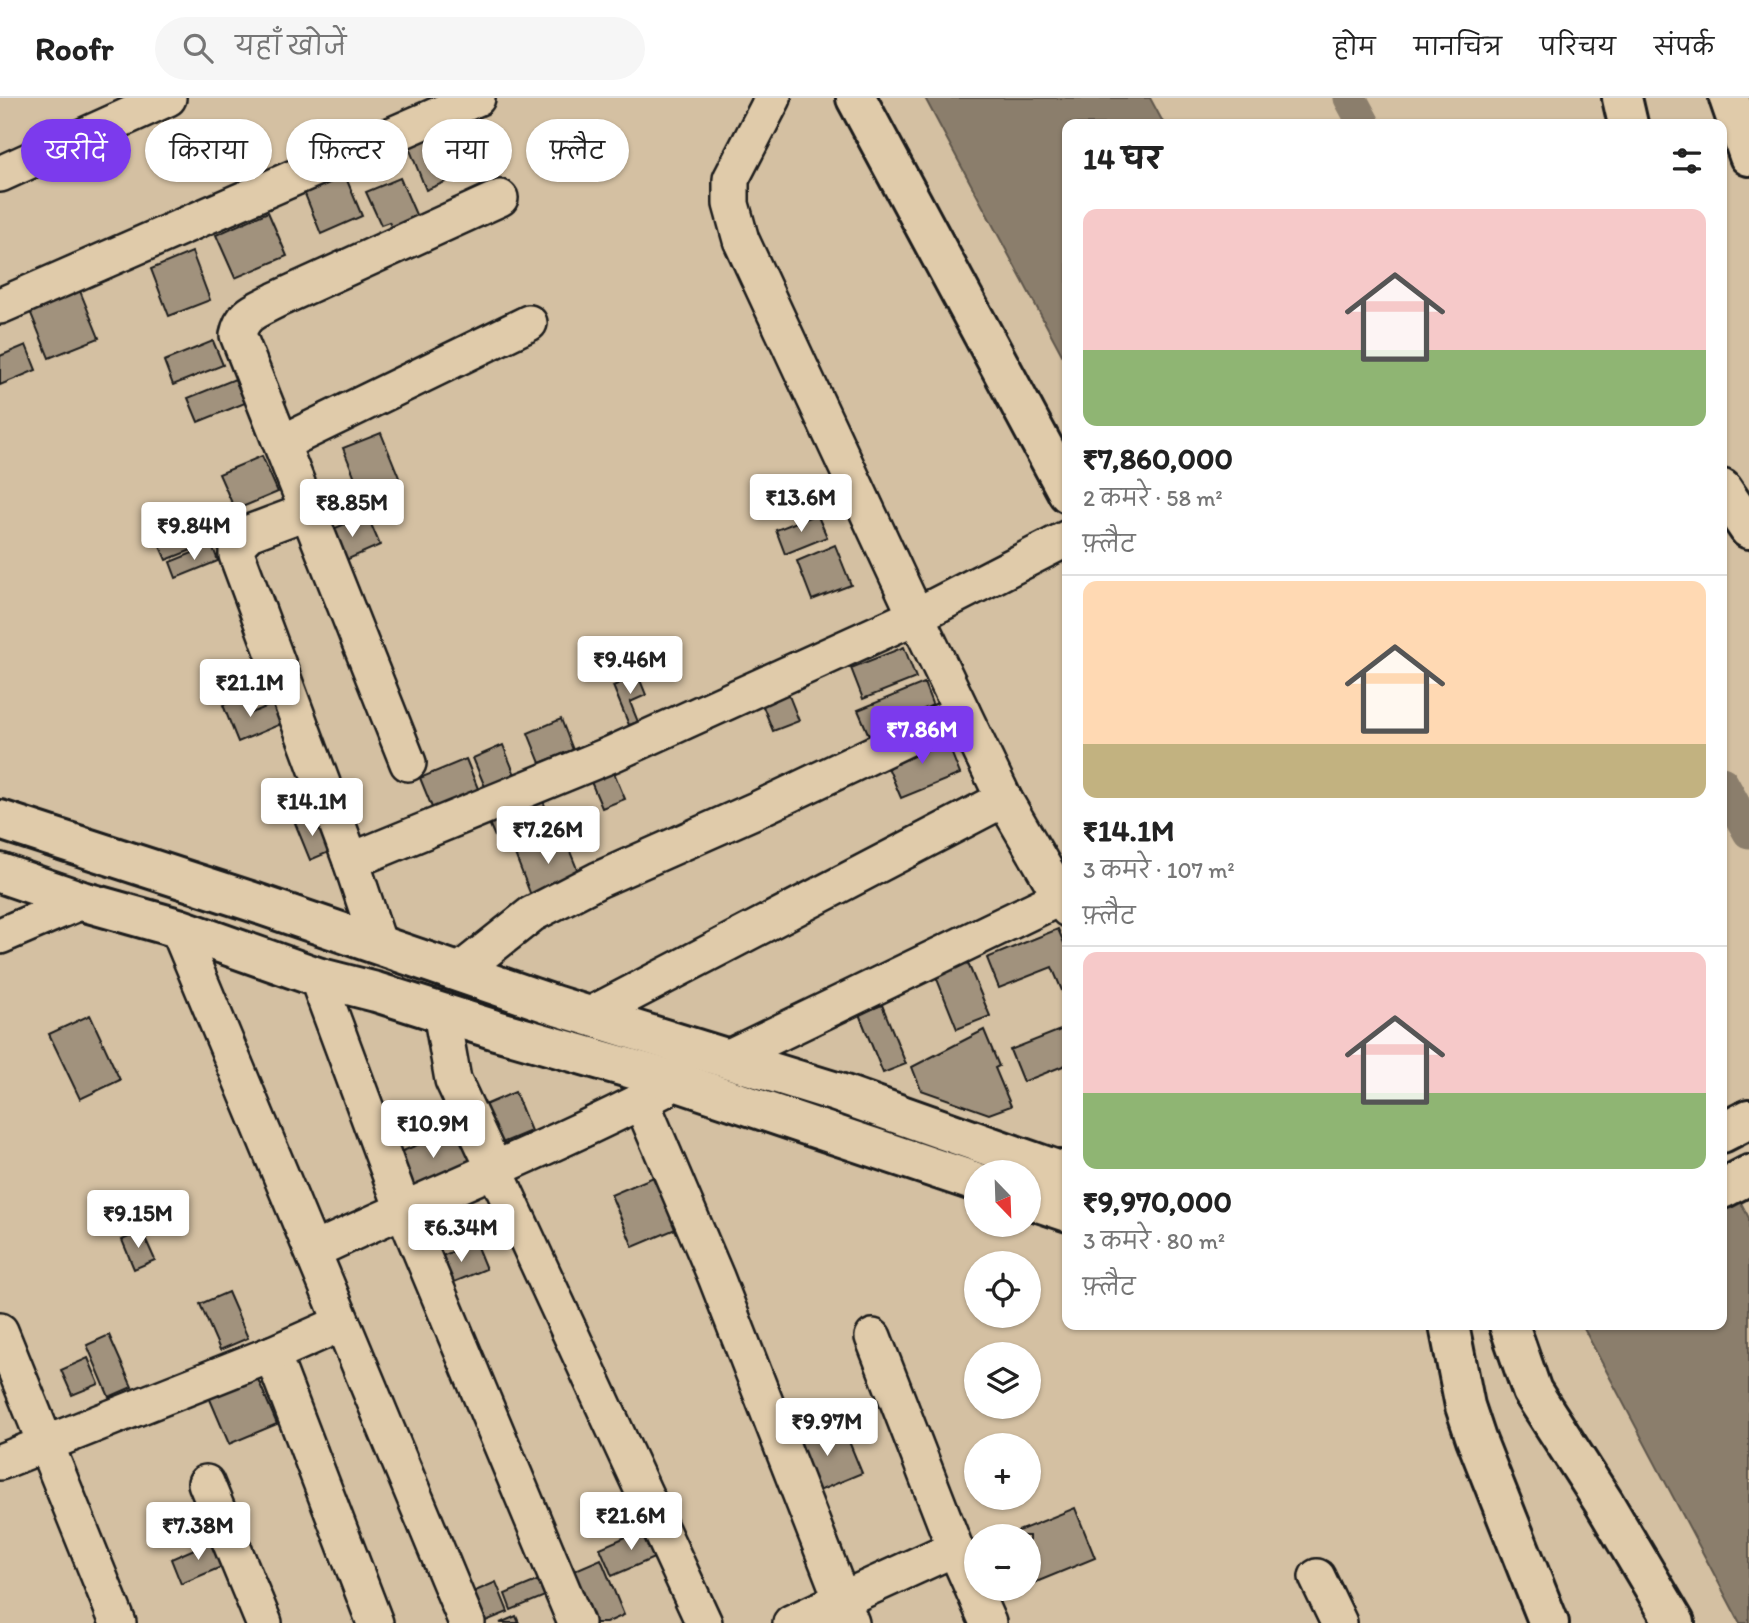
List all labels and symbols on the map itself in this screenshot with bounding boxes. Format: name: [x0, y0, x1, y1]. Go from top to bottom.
pin: ₹13.6M: [744, 474, 858, 534]
pin: ₹8.85M: [295, 480, 409, 539]
pin: ₹9.84M: [137, 503, 251, 562]
pin: ₹9.46M: [573, 636, 687, 696]
pin: ₹21.1M: [193, 660, 307, 719]
pin: ₹7.86M: [865, 706, 979, 766]
pin: ₹14.1M: [255, 778, 369, 838]
pin: ₹7.26M: [491, 806, 605, 866]
pin: ₹10.9M: [376, 1100, 490, 1160]
north arrow: [964, 1160, 1041, 1237]
pin: ₹9.15M: [81, 1190, 195, 1250]
pin: ₹6.34M: [404, 1204, 518, 1264]
pin: ₹9.97M: [770, 1398, 884, 1458]
pin: ₹21.6M: [574, 1492, 688, 1552]
pin: ₹7.38M: [141, 1502, 255, 1562]

